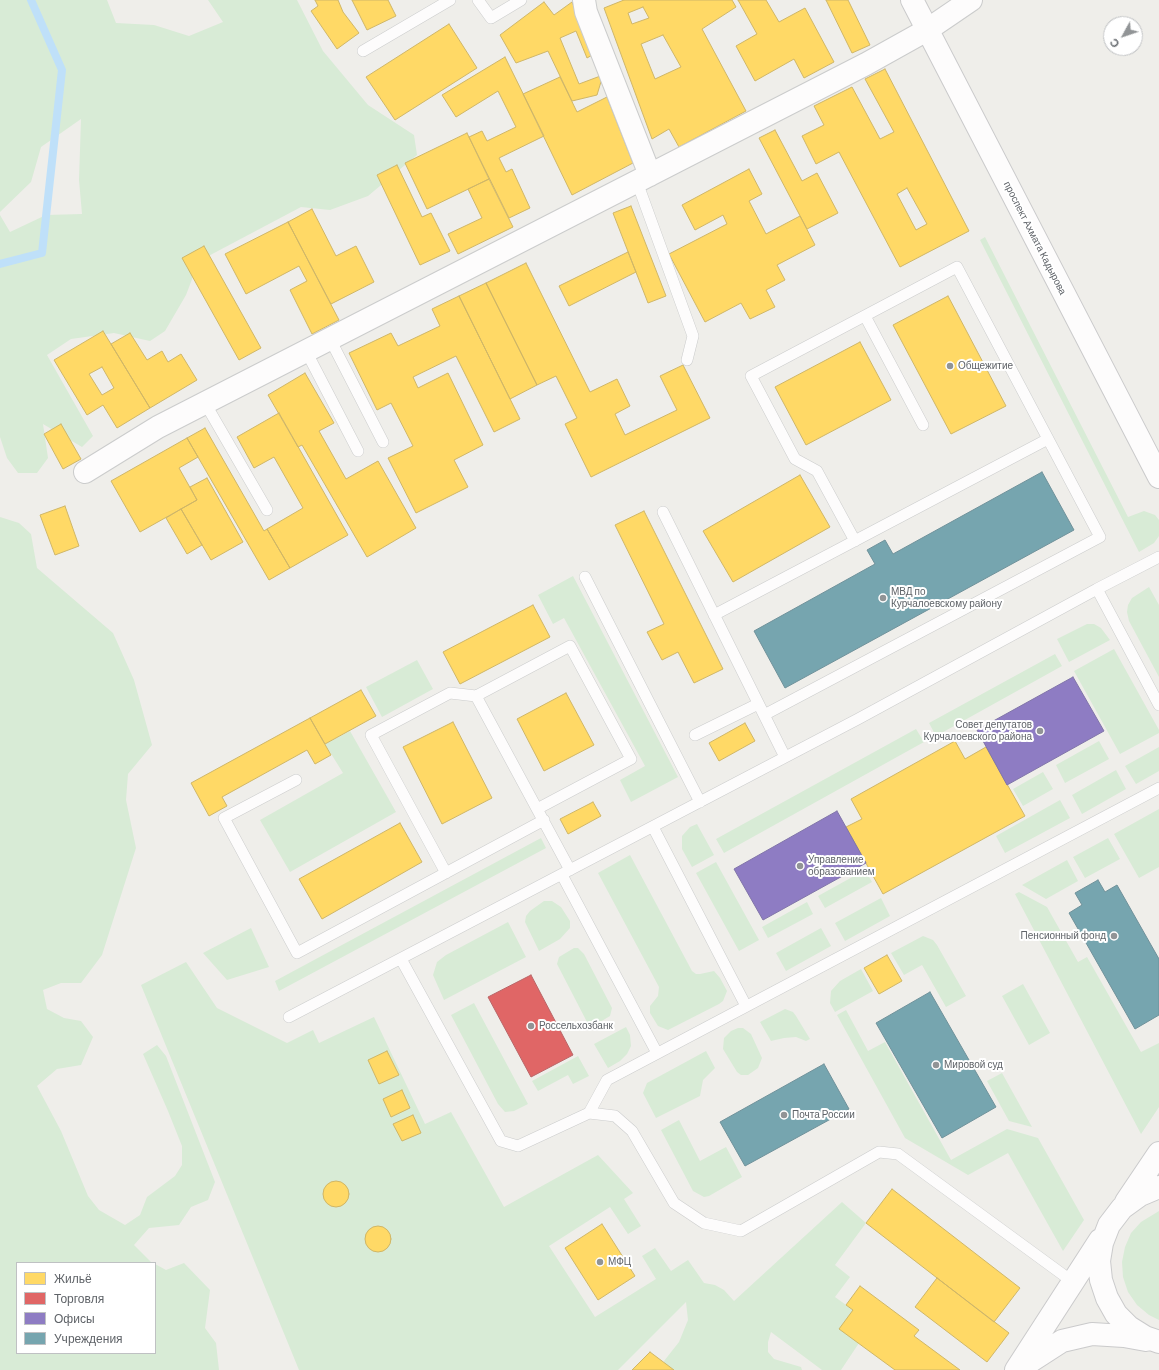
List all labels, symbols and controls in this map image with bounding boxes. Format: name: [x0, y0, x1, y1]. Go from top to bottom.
north arrow: [1103, 16, 1143, 56]
text: С: [1107, 36, 1122, 51]
street label: проспект Ахмата Кадырова: [1001, 179, 1069, 297]
place label: Общежитие: [958, 360, 1013, 372]
marker: Общежитие: [945, 361, 955, 371]
place label: МВД по Курчалоевскому району: [891, 586, 1002, 610]
marker: МВД по Курчалоевскому району: [878, 593, 888, 603]
place label: Совет депутатов Курчалоевского района: [924, 719, 1032, 742]
marker: Совет депутатов Курчалоевского района: [1035, 726, 1045, 736]
place label: Управление образованием: [808, 854, 875, 878]
marker: Управление образованием: [795, 861, 805, 871]
place label: Пенсионный фонд: [1021, 930, 1106, 942]
marker: Пенсионный фонд: [1109, 931, 1119, 941]
place label: Россельхозбанк: [539, 1020, 613, 1032]
marker: Россельхозбанк: [526, 1021, 536, 1031]
place label: Мировой суд: [944, 1059, 1003, 1071]
marker: Мировой суд: [931, 1060, 941, 1070]
place label: Почта России: [792, 1109, 855, 1121]
marker: Почта России: [779, 1110, 789, 1120]
place label: МФЦ: [608, 1256, 631, 1268]
marker: МФЦ: [595, 1257, 605, 1267]
legend: [16, 1262, 156, 1354]
text: Жильё: [54, 1271, 92, 1285]
text: Торговля: [54, 1291, 104, 1305]
text: Офисы: [54, 1311, 95, 1325]
text: Учреждения: [54, 1331, 123, 1345]

